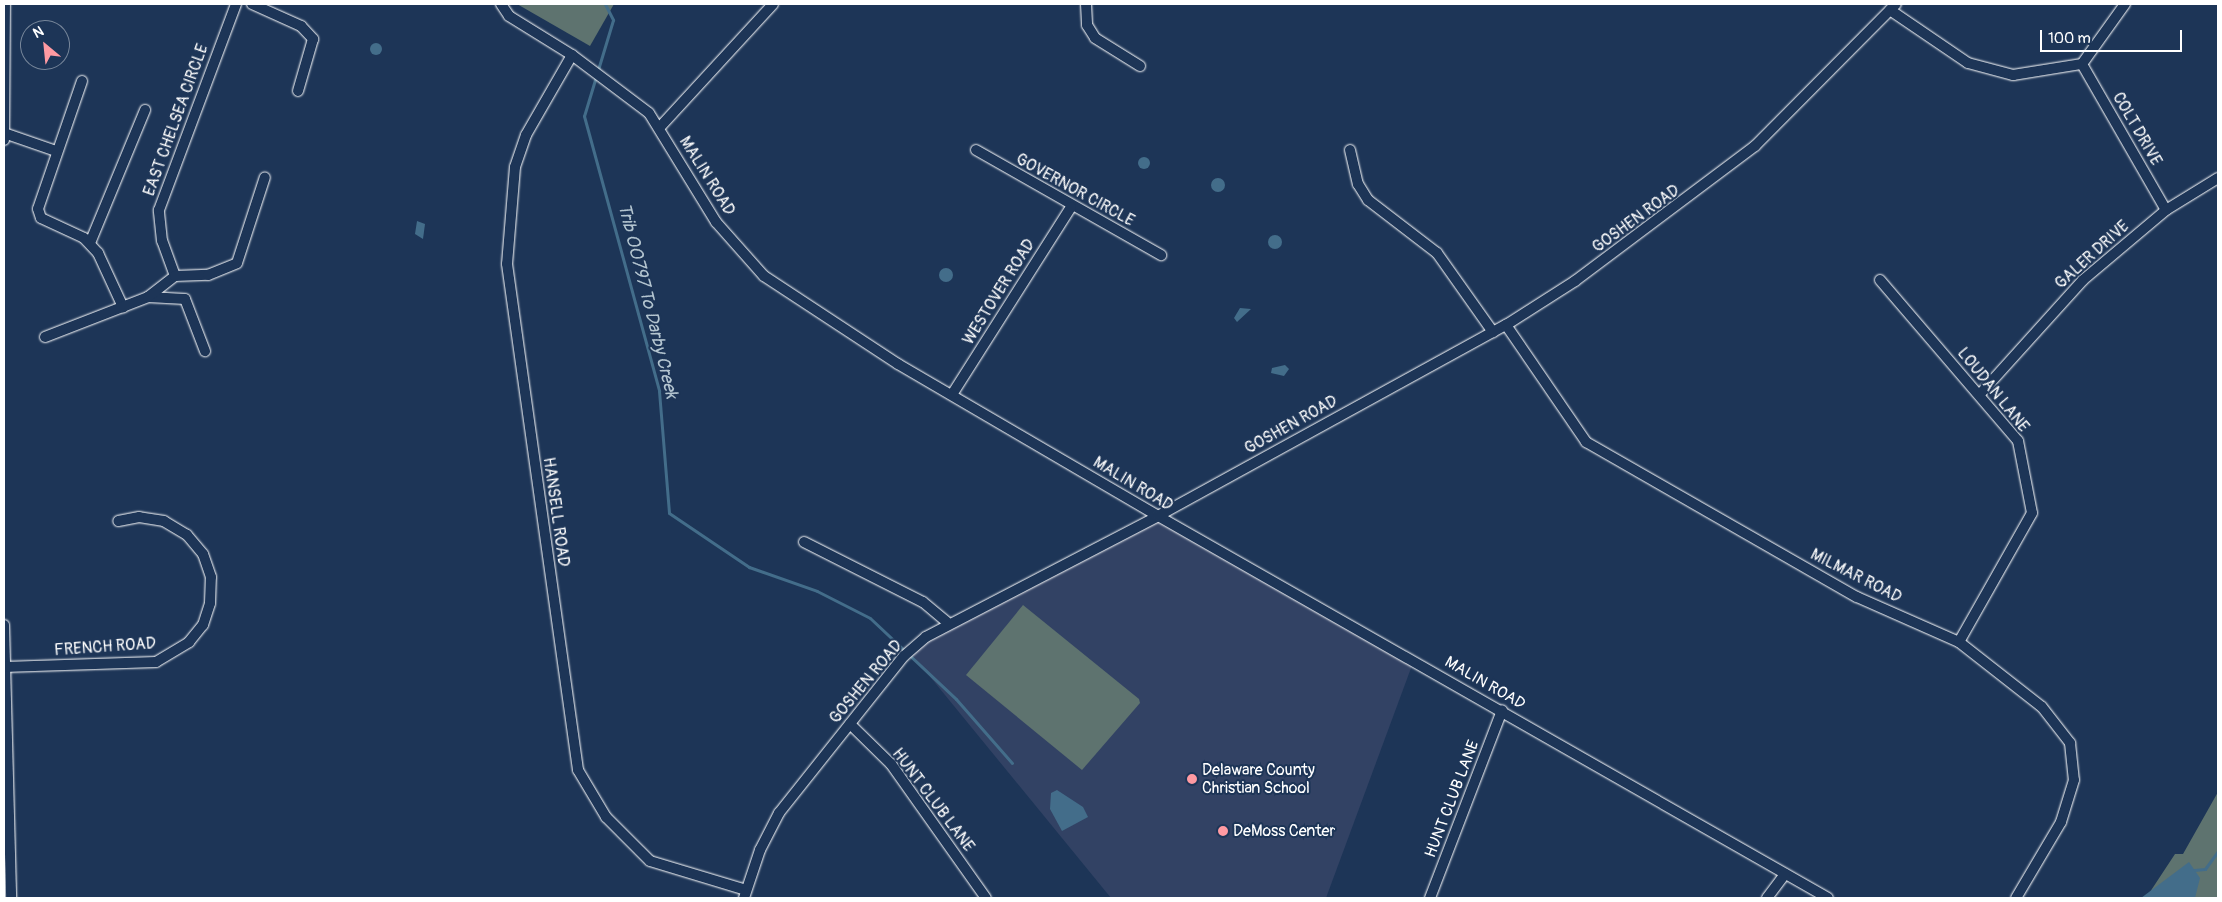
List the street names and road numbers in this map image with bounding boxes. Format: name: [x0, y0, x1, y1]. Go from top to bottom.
street label: EAST CHELSEA CIRCLE: [140, 41, 212, 199]
street label: COLT DRIVE: [2108, 89, 2166, 169]
street label: MALIN ROAD: [675, 133, 739, 219]
street label: GOVERNOR CIRCLE: [1012, 149, 1138, 231]
street label: GOSHEN ROAD: [1589, 181, 1683, 257]
street label: GALER DRIVE: [2051, 217, 2133, 293]
street label: WESTOVER ROAD: [959, 236, 1039, 348]
street label: LOUDAN LANE: [1953, 344, 2033, 436]
street label: GOSHEN ROAD: [1241, 392, 1341, 458]
street label: MALIN ROAD: [1090, 453, 1176, 515]
street label: HANSELL ROAD: [539, 456, 573, 568]
street label: MILMAR ROAD: [1807, 545, 1905, 607]
street label: FRENCH ROAD: [54, 634, 156, 660]
street label: GOSHEN ROAD: [826, 636, 906, 728]
street label: MALIN ROAD: [1441, 652, 1529, 714]
street label: HUNT CLUB LANE: [1421, 737, 1483, 861]
street label: HUNT CLUB LANE: [888, 745, 978, 855]

